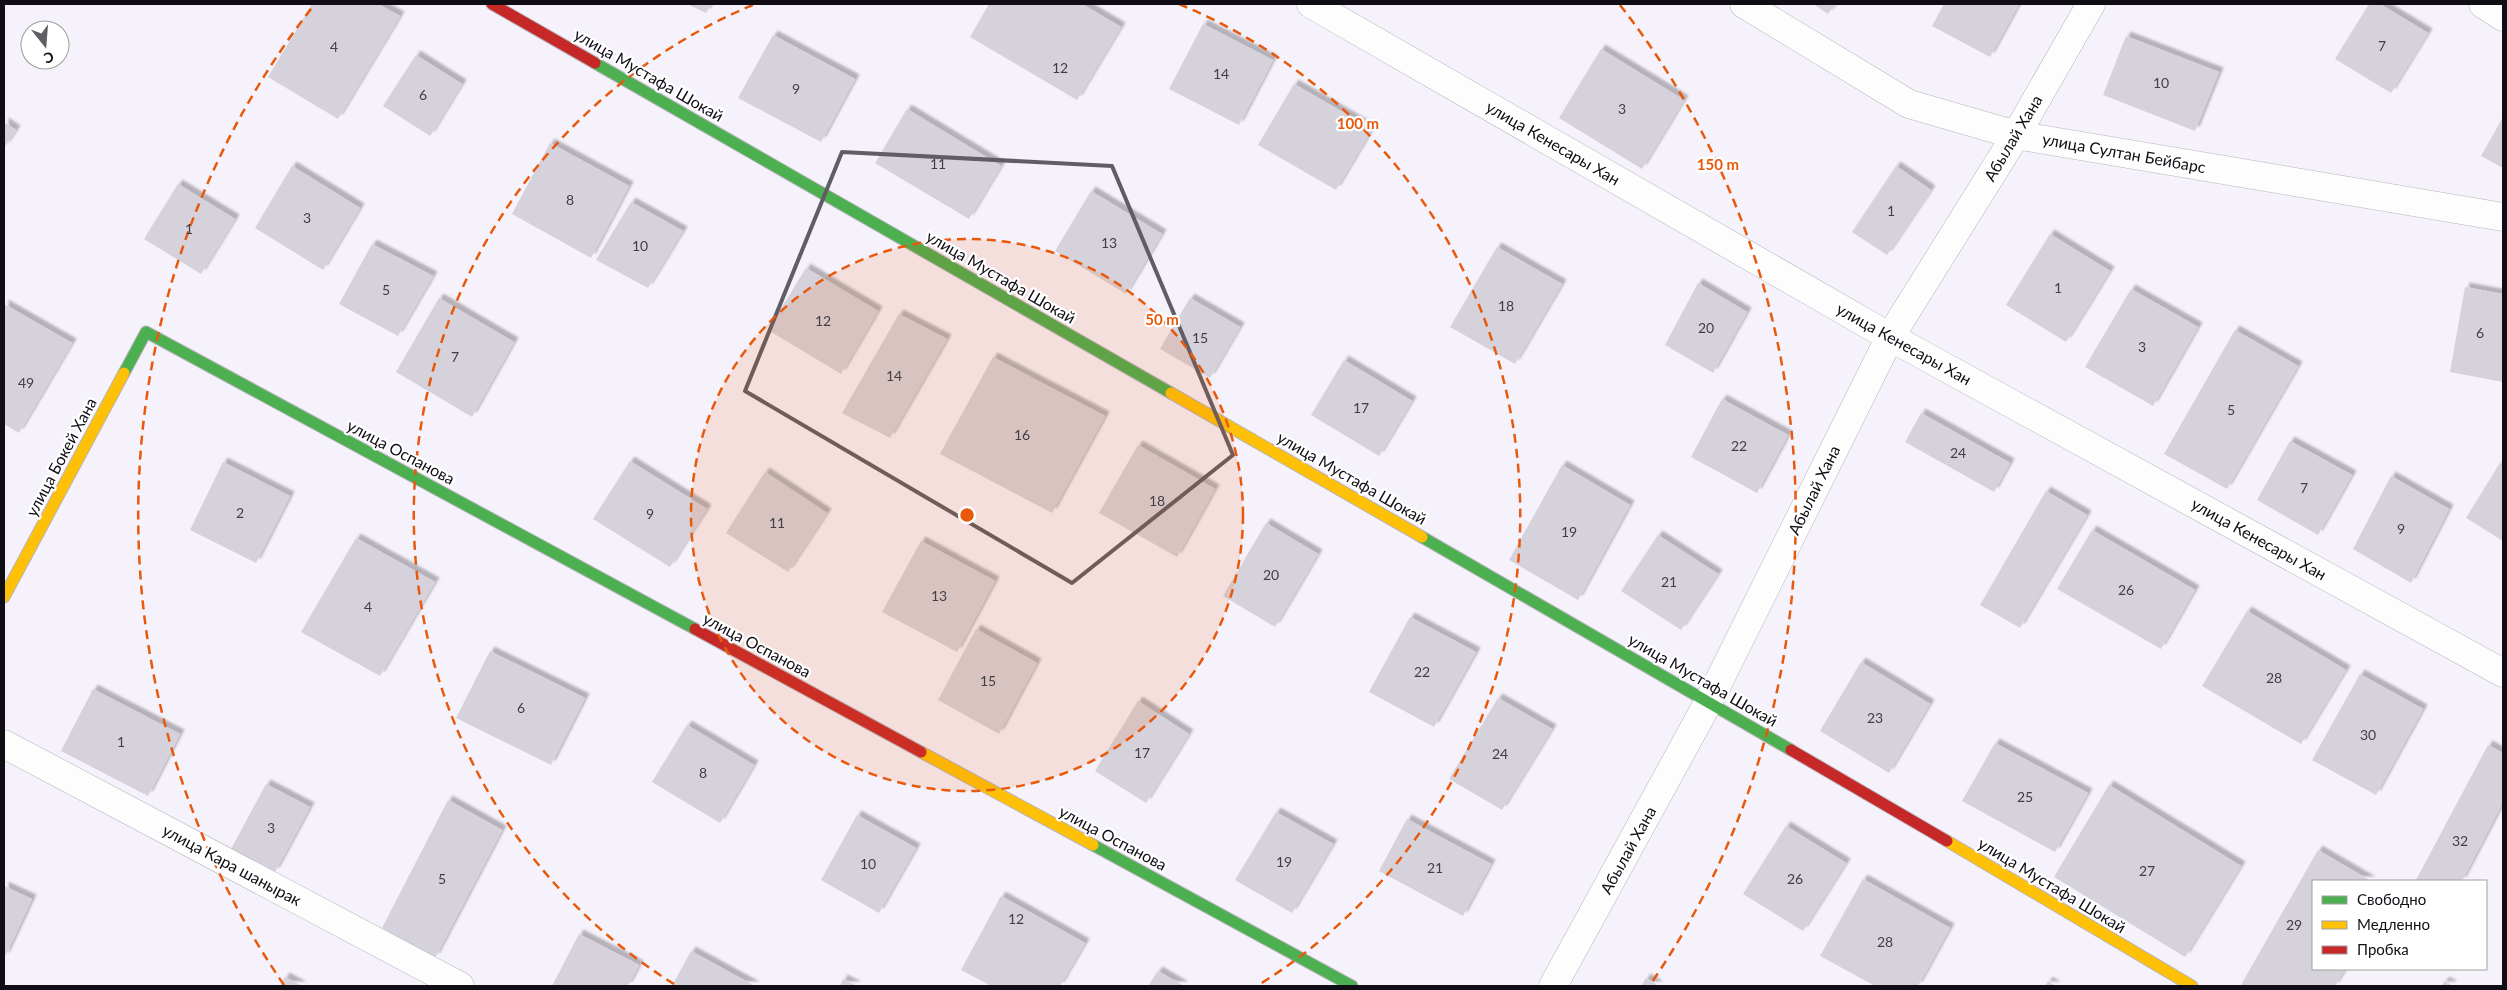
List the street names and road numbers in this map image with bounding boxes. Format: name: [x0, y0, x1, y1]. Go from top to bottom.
street label: улица Мустафа Шокай: [571, 24, 727, 125]
street label: Абылай Хана: [1979, 91, 2046, 184]
street label: улица Кенесары Хан: [1483, 97, 1623, 189]
street label: улица Султан Бейбарс: [2041, 129, 2208, 176]
street label: улица Мустафа Шокай: [923, 226, 1079, 327]
street label: улица Кенесары Хан: [1834, 299, 1975, 389]
street label: улица Бокей Хана: [21, 394, 100, 519]
street label: улица Оспанова: [344, 415, 458, 488]
street label: улица Мустафа Шокай: [1274, 427, 1430, 528]
street label: Абылай Хана: [1784, 442, 1843, 538]
street label: улица Кенесары Хан: [2189, 494, 2330, 584]
street label: улица Оспанова: [700, 608, 814, 681]
street label: улица Мустафа Шокай: [1625, 629, 1781, 730]
street label: улица Оспанова: [1056, 801, 1170, 874]
street label: Абылай Хана: [1596, 803, 1659, 897]
street label: улица Кара шанырак: [160, 820, 305, 909]
street label: улица Мустафа Шокай: [1975, 833, 2130, 936]

